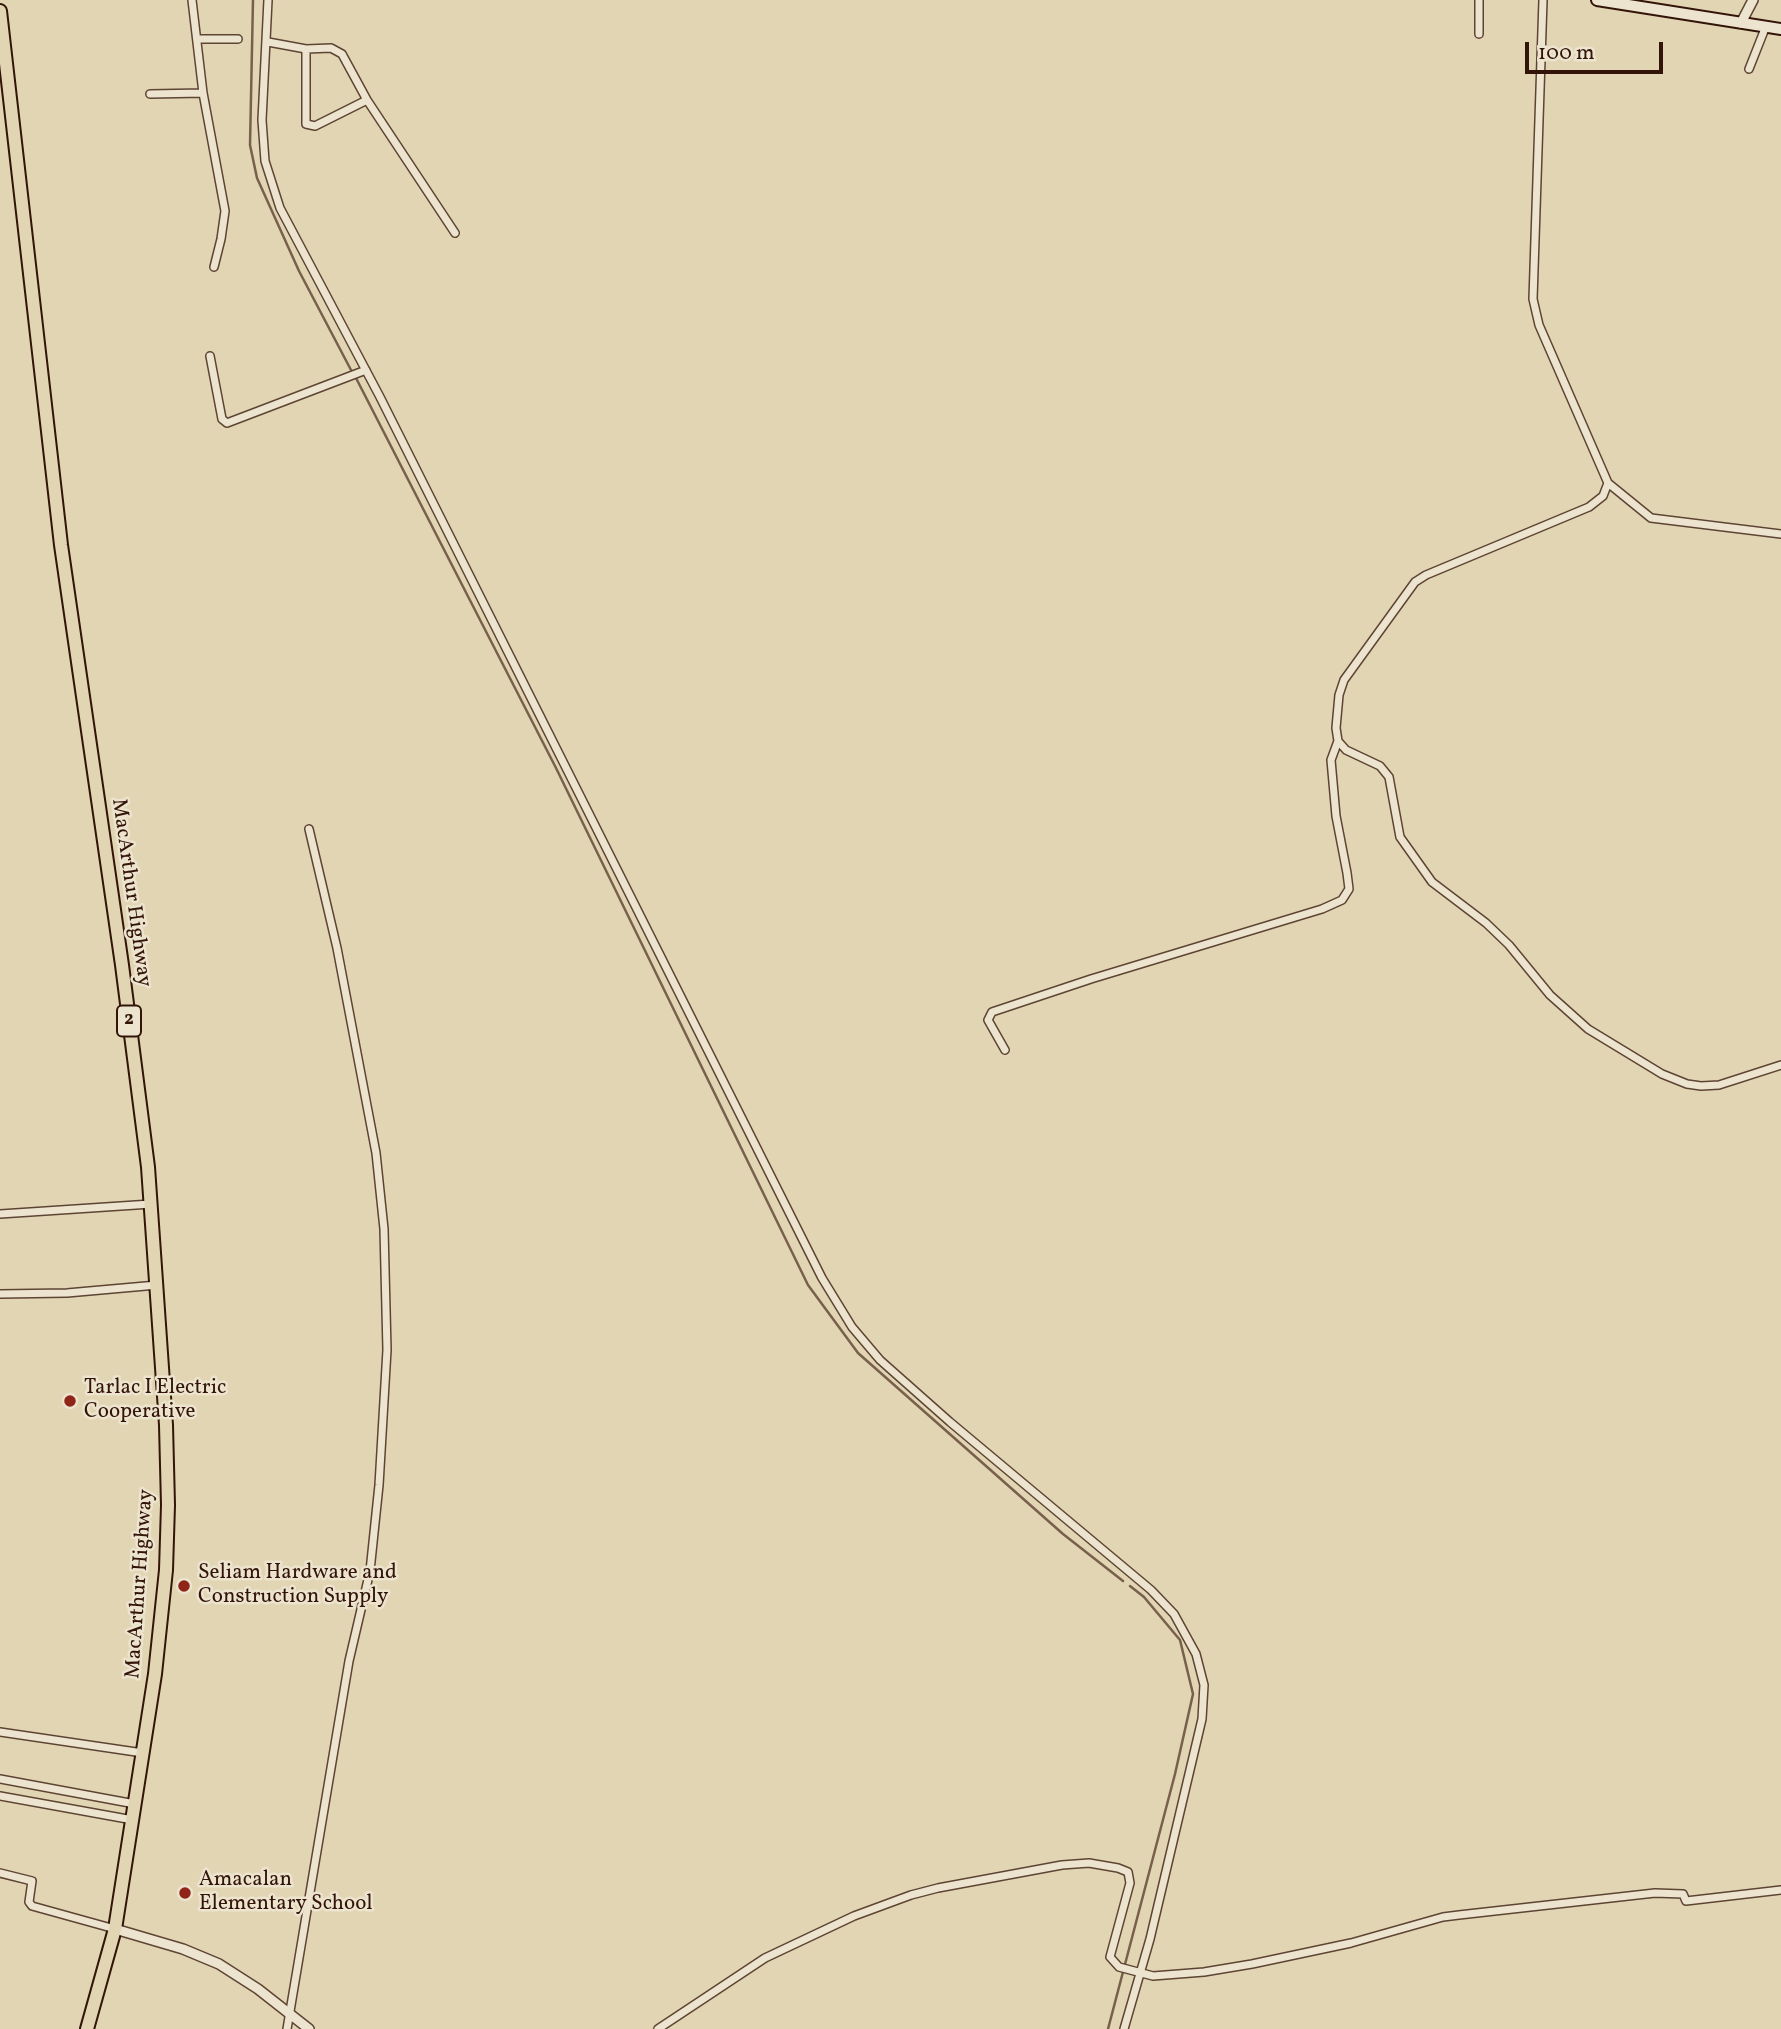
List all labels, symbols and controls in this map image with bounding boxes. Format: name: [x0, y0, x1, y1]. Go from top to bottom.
scale bar: [1529, 28, 1667, 72]
text: 100 m: [1538, 39, 1595, 68]
street label: MacArthur Highway: [104, 797, 156, 989]
road number: 2: [117, 1006, 141, 1036]
place label: Tarlac I Electric Cooperative: [84, 1376, 226, 1426]
marker: Tarlac I Electric Cooperative: [62, 1393, 78, 1409]
street label: MacArthur Highway: [122, 1489, 160, 1679]
place label: Seliam Hardware and Construction Supply: [198, 1561, 397, 1611]
marker: Seliam Hardware and Construction Supply: [176, 1578, 192, 1594]
place label: Amacalan Elementary School: [199, 1868, 373, 1918]
marker: Amacalan Elementary School: [177, 1885, 193, 1901]

